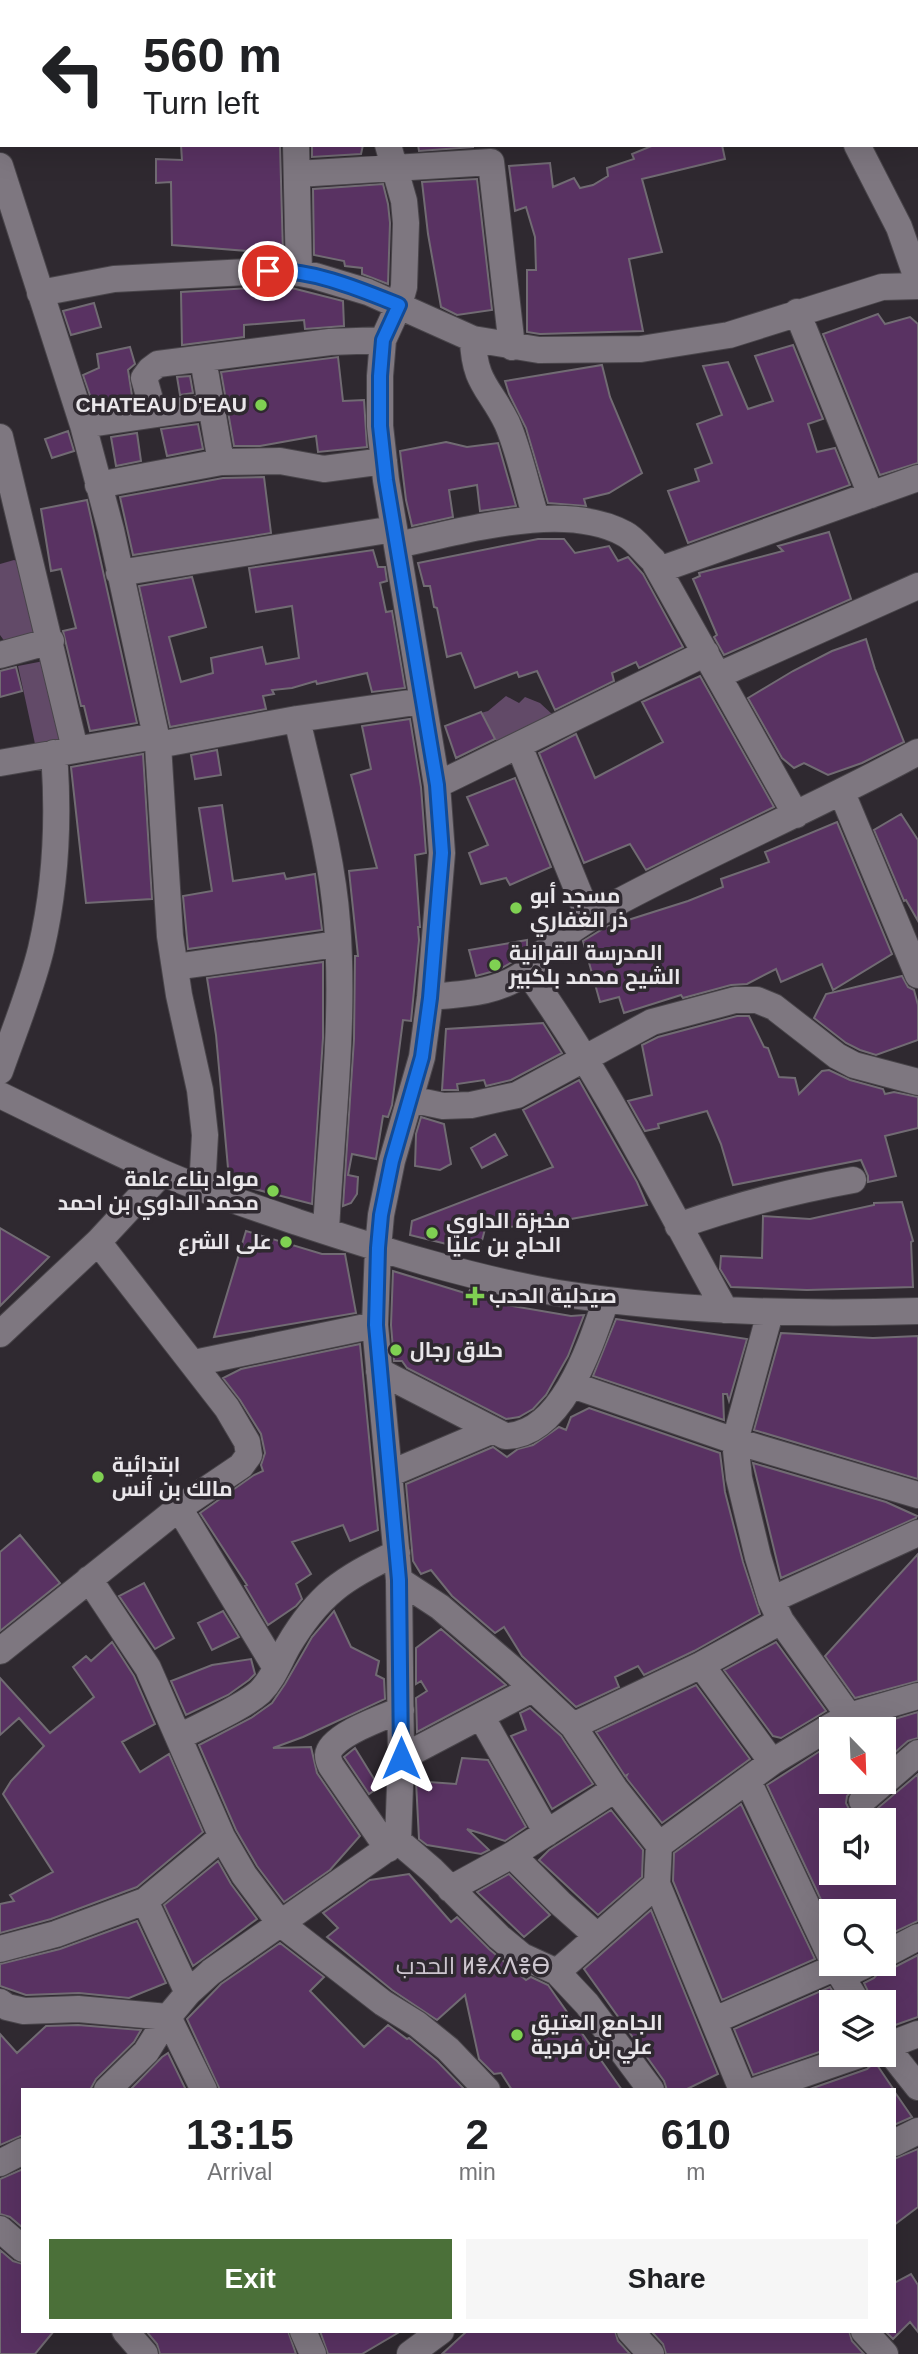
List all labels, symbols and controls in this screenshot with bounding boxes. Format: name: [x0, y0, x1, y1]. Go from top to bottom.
icon: left: [28, 28, 119, 119]
text: 560 m: [143, 28, 282, 82]
text: Turn left: [143, 85, 259, 121]
pin: [238, 241, 298, 301]
icon: arrive: [249, 252, 287, 290]
place label: CHATEAU D'EAU: [76, 393, 247, 416]
marker: CHATEAU D'EAU: [253, 397, 269, 413]
place label: مسجد أبو ذر الغفاري: [530, 882, 628, 937]
marker: مسجد أبو ذر الغفاري: [508, 900, 524, 916]
place label: المدرسة القرانية الشيح محمد بلكبير: [508, 941, 681, 991]
marker: المدرسة القرانية الشيح محمد بلكبير: [487, 957, 503, 973]
place label: مواد بناء عامة محمد الداوي بن احمد: [58, 1167, 259, 1220]
marker: مواد بناء عامة محمد الداوي بن احمد: [265, 1183, 281, 1199]
place label: مخبزة الداوي الحاج بن عليا: [446, 1209, 570, 1259]
marker: مخبزة الداوي الحاج بن عليا: [424, 1225, 440, 1241]
place label: على الشرع: [178, 1230, 272, 1256]
marker: على الشرع: [278, 1234, 294, 1250]
place label: صيدلية الحدب: [489, 1284, 617, 1308]
marker: صيدلية الحدب: [467, 1288, 483, 1304]
place label: حلاق رجال: [410, 1338, 503, 1363]
marker: حلاق رجال: [388, 1342, 404, 1358]
place label: ابتدائية مالك بن أنس: [112, 1453, 233, 1501]
marker: ابتدائية مالك بن أنس: [90, 1469, 106, 1485]
north arrow: [819, 1717, 896, 1794]
map controls: [819, 1717, 896, 2067]
position arrow: [364, 1721, 438, 1795]
button: sound: [819, 1808, 896, 1885]
button: search: [819, 1899, 896, 1976]
district label: الحدب ⵍⴻⵃⴷⴻⴱ: [396, 1952, 550, 1979]
button: layers: [819, 1990, 896, 2067]
place label: الجامع العتيق علي بن فردية: [531, 2011, 663, 2064]
marker: الجامع العتيق علي بن فردية: [509, 2027, 525, 2043]
text: 13:15: [186, 2111, 294, 2158]
text: 2: [465, 2111, 489, 2158]
text: 610: [661, 2111, 731, 2158]
text: Arrival: [207, 2159, 272, 2185]
text: min: [459, 2159, 496, 2185]
text: m: [686, 2159, 705, 2185]
button: Exit: [49, 2239, 452, 2319]
button: Share: [466, 2239, 868, 2319]

